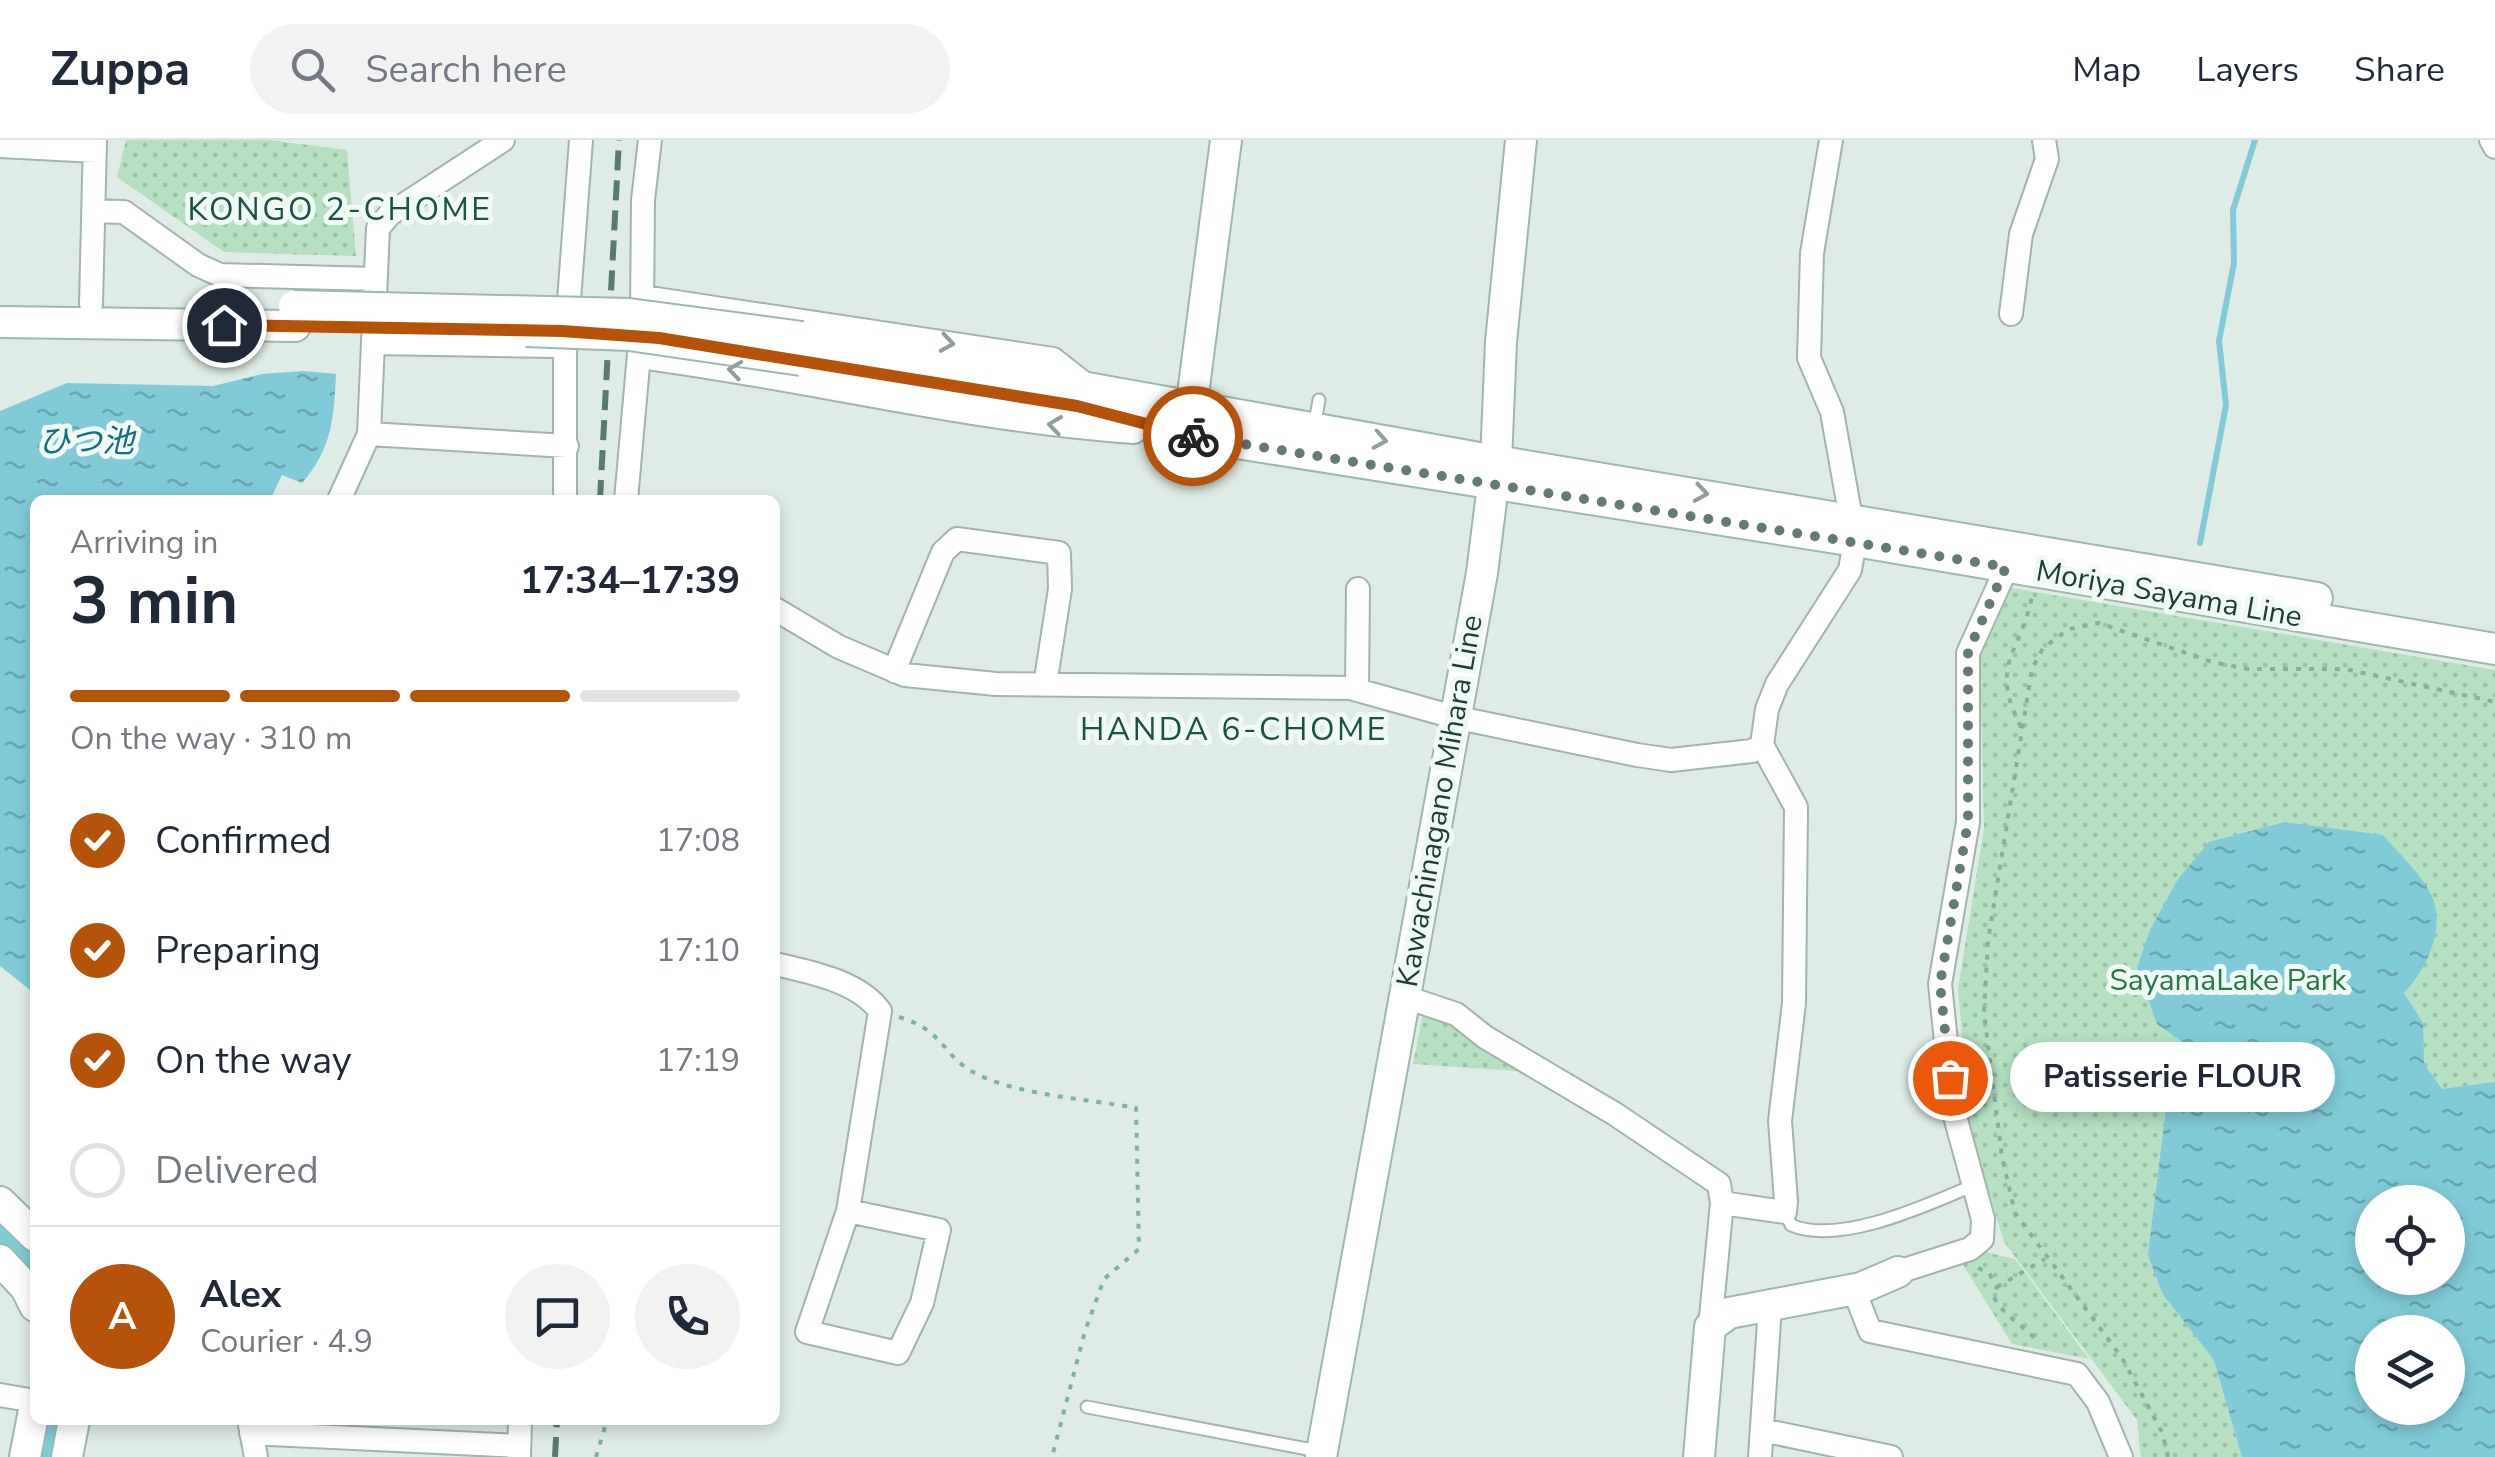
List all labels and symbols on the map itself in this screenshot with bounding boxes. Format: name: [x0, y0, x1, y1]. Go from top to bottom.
district label: KONGO 2-CHOME: [187, 188, 493, 231]
pin: [182, 283, 267, 368]
one-way arrow: [939, 332, 955, 353]
one-way arrow: [727, 360, 743, 381]
courier: [1143, 386, 1243, 486]
one-way arrow: [1047, 416, 1064, 437]
water label: ひつ池: [38, 420, 137, 463]
one-way arrow: [1372, 429, 1389, 450]
one-way arrow: [1693, 482, 1709, 503]
street label: Moriya Sayama Line: [2033, 550, 2305, 638]
street label: Kawachinagano Mihara Line: [1387, 612, 1493, 990]
district label: HANDA 6-CHOME: [1080, 708, 1388, 751]
park label: SayamaLake Park: [2109, 960, 2348, 1001]
pin: [1908, 1036, 1993, 1121]
callout: Patisserie FLOUR: [2010, 1043, 2335, 1113]

